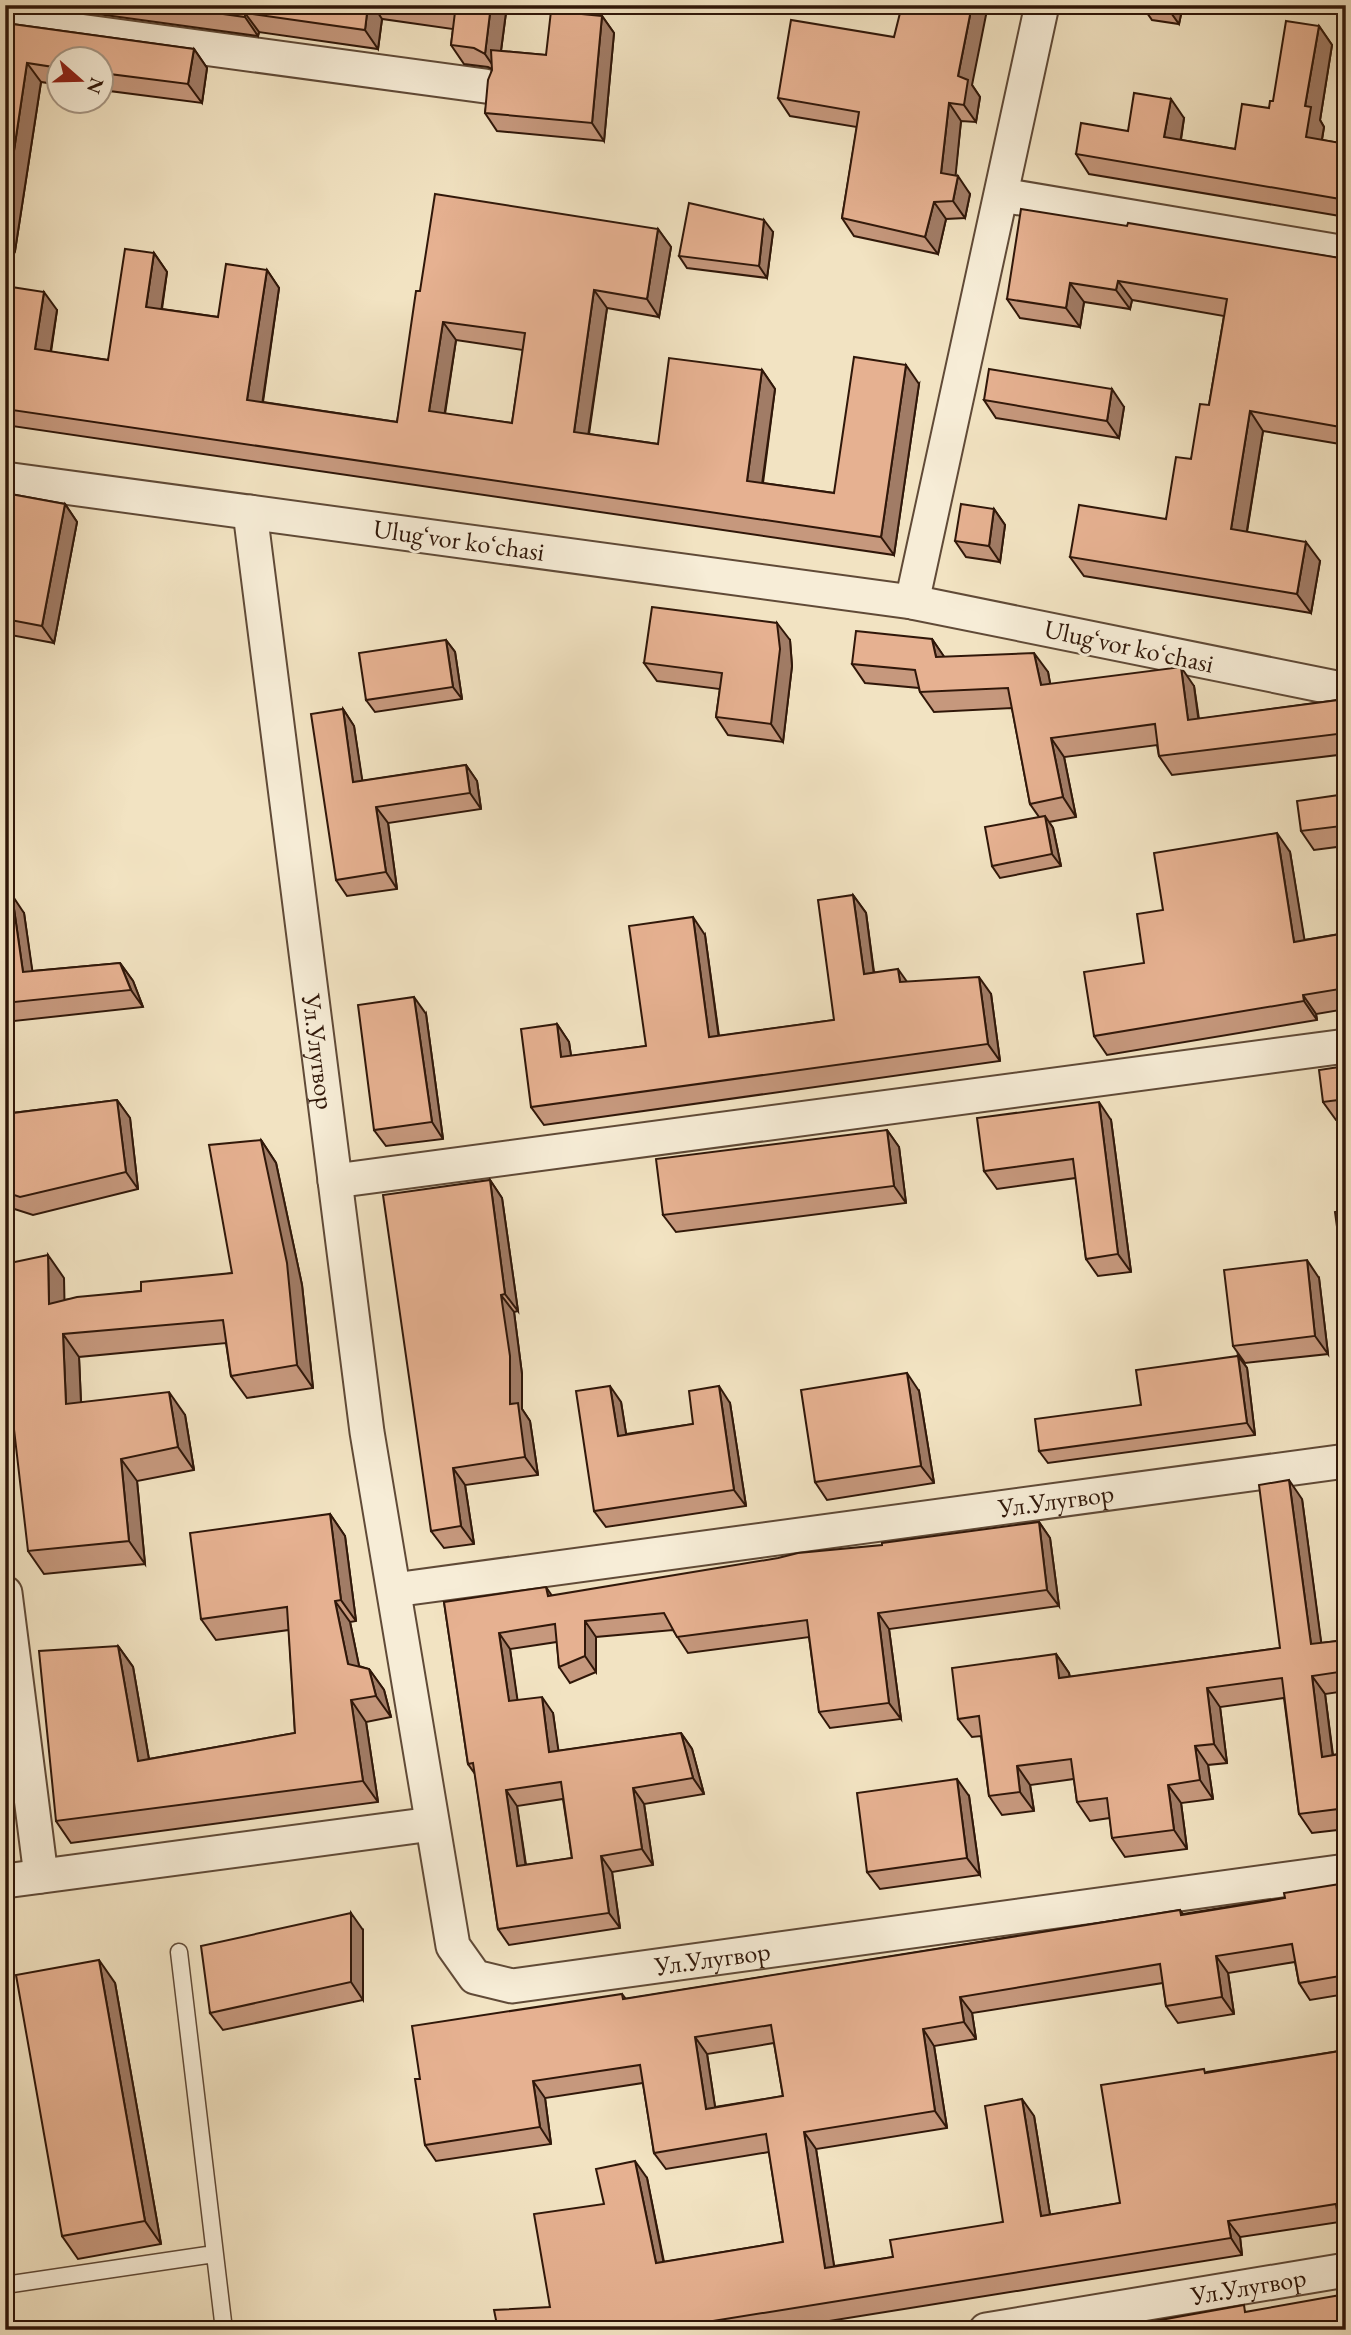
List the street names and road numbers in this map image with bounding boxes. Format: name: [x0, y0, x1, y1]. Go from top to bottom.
street label: Ulugʻvor koʻchasi: [371, 511, 547, 569]
street label: Ulugʻvor koʻchasi: [1041, 611, 1217, 681]
street label: Ул.Улугвор: [294, 991, 343, 1111]
street label: Ул.Улугвор: [995, 1476, 1116, 1525]
street label: Ул.Улугвор: [652, 1934, 772, 1983]
street label: Ул.Улугвор: [1187, 2260, 1309, 2313]

